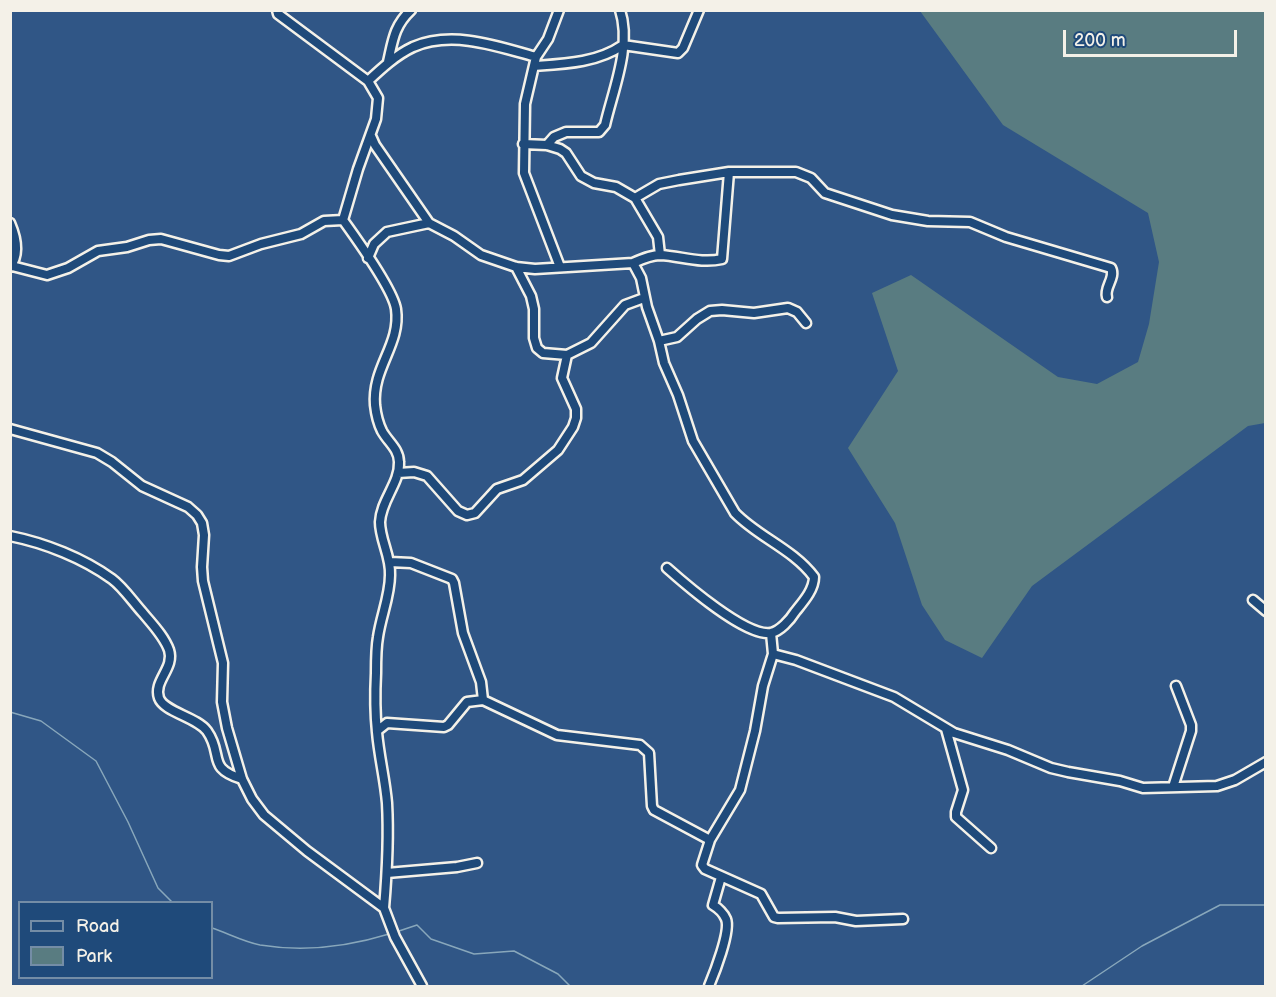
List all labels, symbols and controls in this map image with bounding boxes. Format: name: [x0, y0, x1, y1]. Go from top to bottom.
scale bar: [1066, 18, 1240, 56]
text: 200 m: [1074, 30, 1126, 51]
legend: [18, 901, 213, 979]
text: Road: [76, 916, 120, 937]
text: Park: [76, 946, 112, 967]

